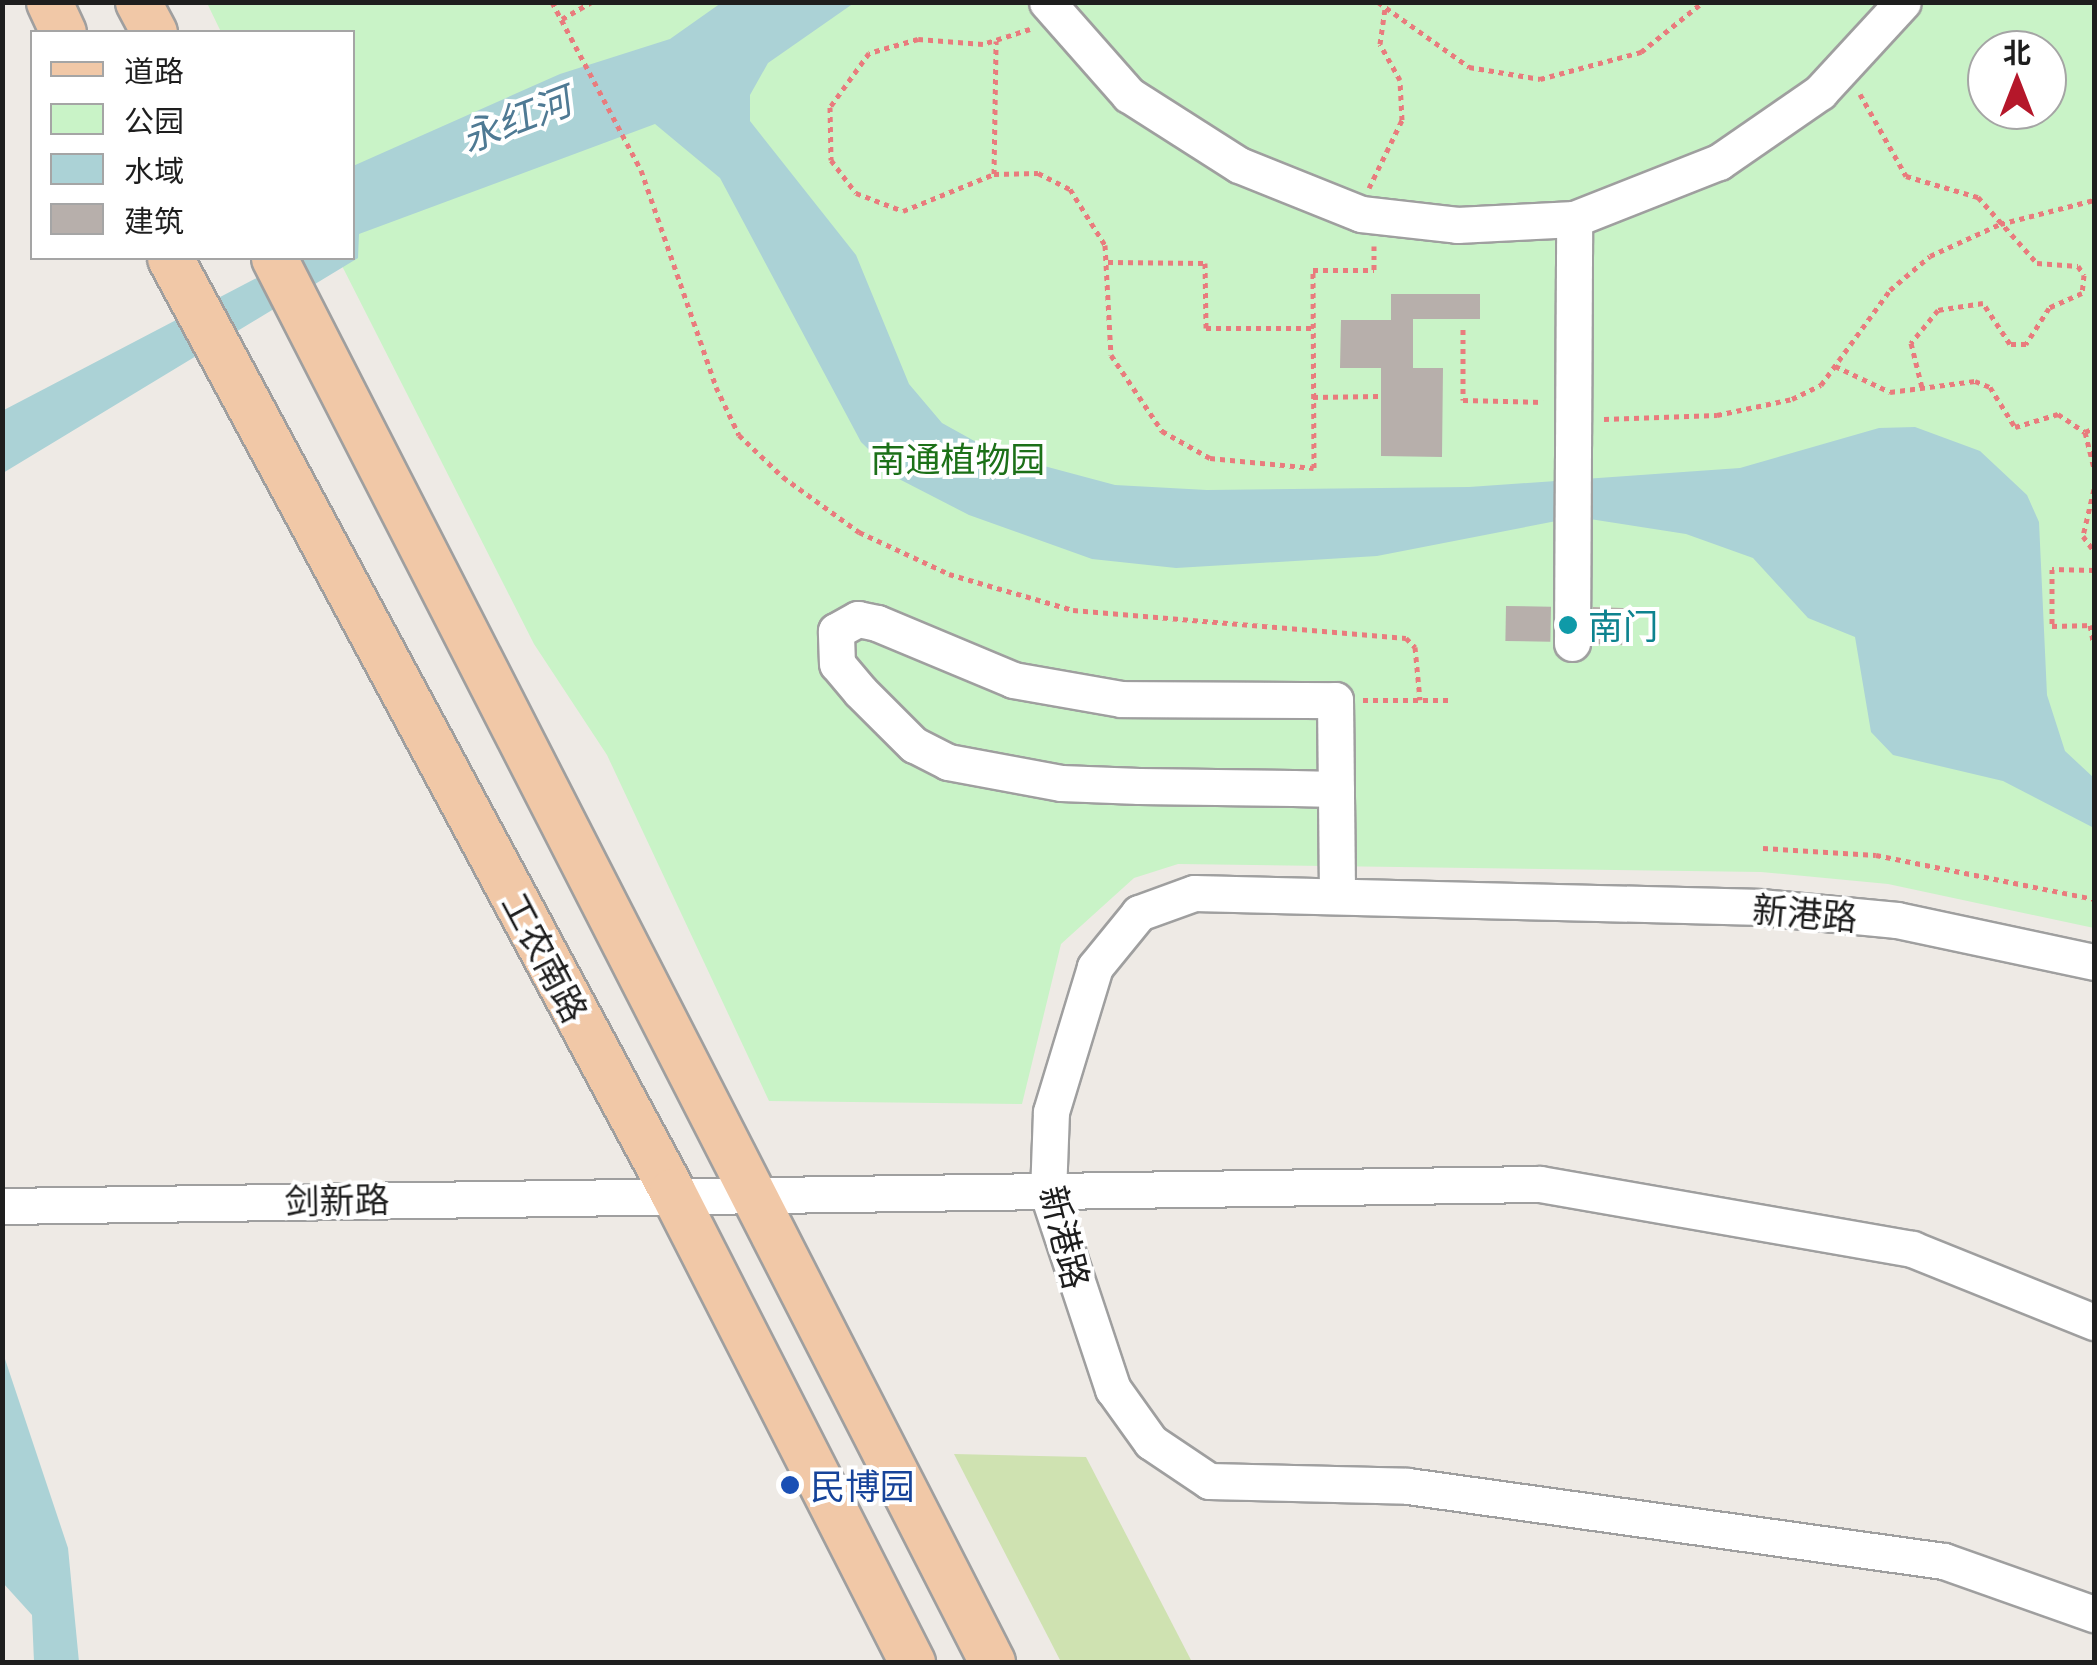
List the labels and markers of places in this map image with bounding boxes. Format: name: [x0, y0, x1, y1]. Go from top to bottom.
place label: 南门: [1588, 604, 1658, 646]
marker: 南门: [1557, 614, 1579, 636]
place label: 民博园: [810, 1464, 915, 1506]
marker: 民博园: [779, 1474, 801, 1496]

